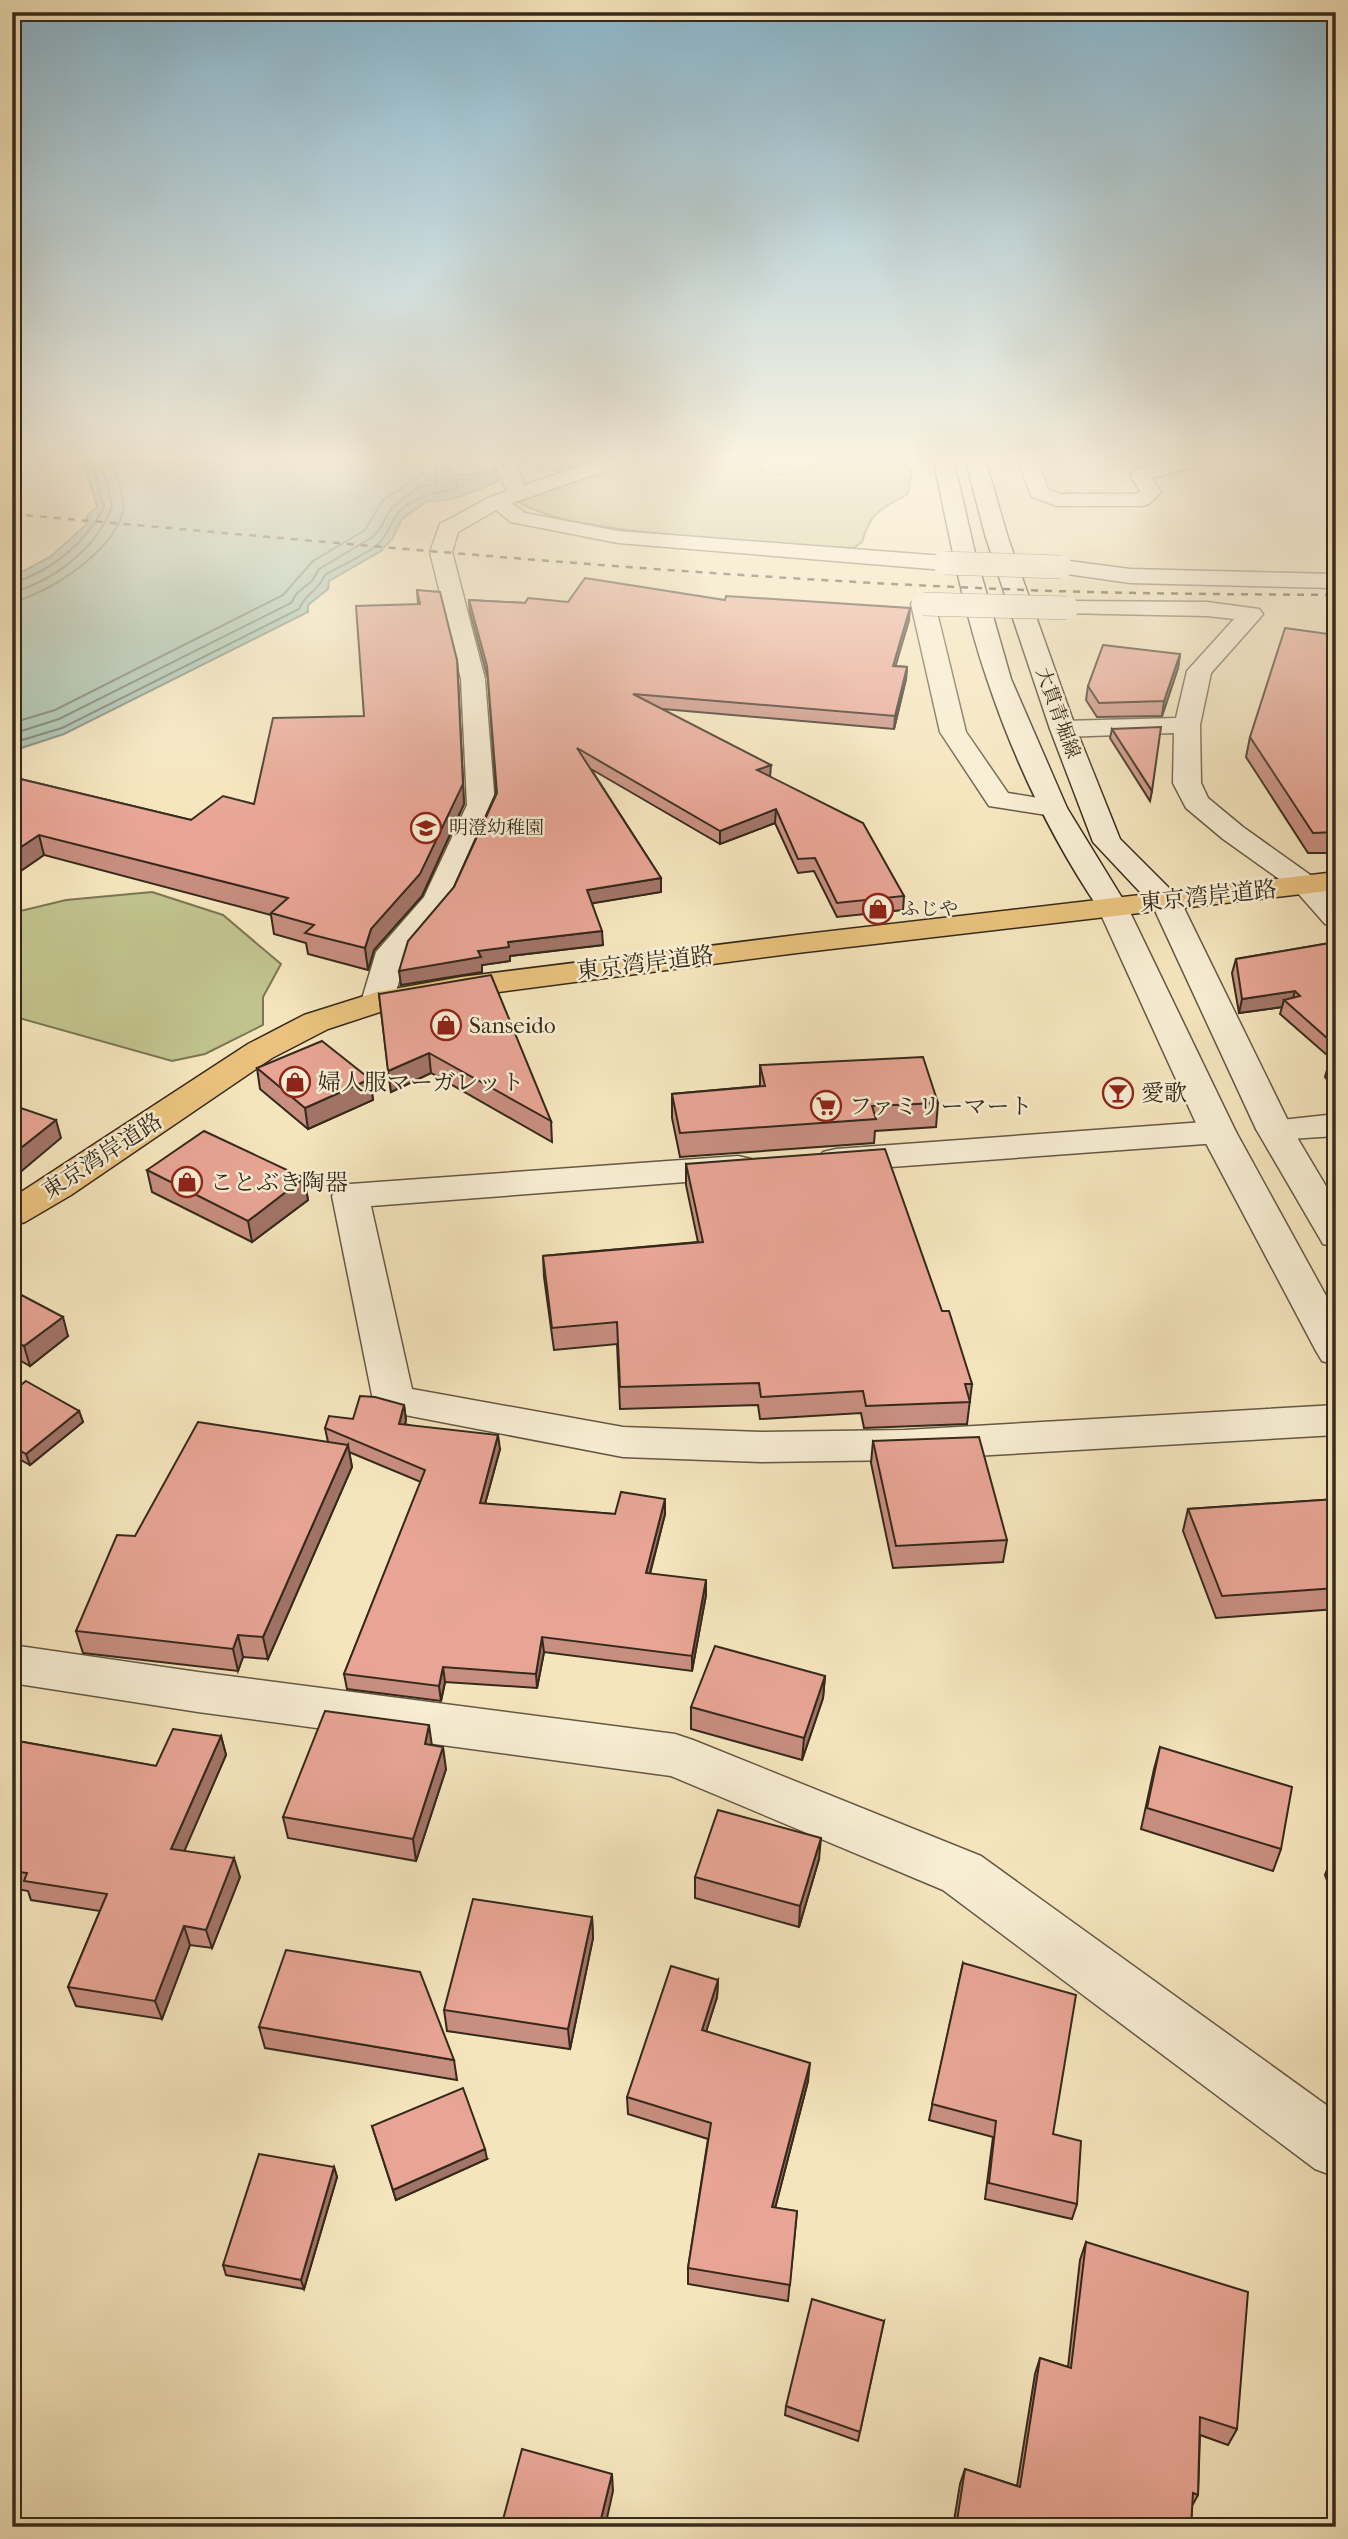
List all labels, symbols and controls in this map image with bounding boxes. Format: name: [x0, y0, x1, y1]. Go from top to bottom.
street label: 大貫青堀線: [1031, 665, 1085, 761]
school or university icon: 明澄幼稚園: [409, 811, 443, 845]
place label: 明澄幼稚園: [449, 817, 544, 839]
street label: 東京湾岸道路: [1138, 875, 1278, 917]
shop icon: ふじや: [861, 892, 895, 926]
place label: ふじや: [901, 898, 958, 920]
street label: 東京湾岸道路: [575, 941, 715, 985]
shop icon: Sanseido: [429, 1008, 463, 1042]
place label: Sanseido: [469, 1012, 556, 1039]
shop icon: 婦人服マーガレット: [278, 1065, 312, 1099]
place label: 婦人服マーガレット: [318, 1069, 524, 1096]
bar icon: 愛歌: [1101, 1076, 1135, 1110]
place label: 愛歌: [1141, 1080, 1187, 1107]
supermarket icon: ファミリーマート: [809, 1089, 843, 1123]
place label: ファミリーマート: [849, 1093, 1033, 1120]
street label: 東京湾岸道路: [37, 1107, 167, 1205]
shop icon: ことぶき陶器: [170, 1165, 204, 1199]
place label: ことぶき陶器: [210, 1169, 348, 1196]

